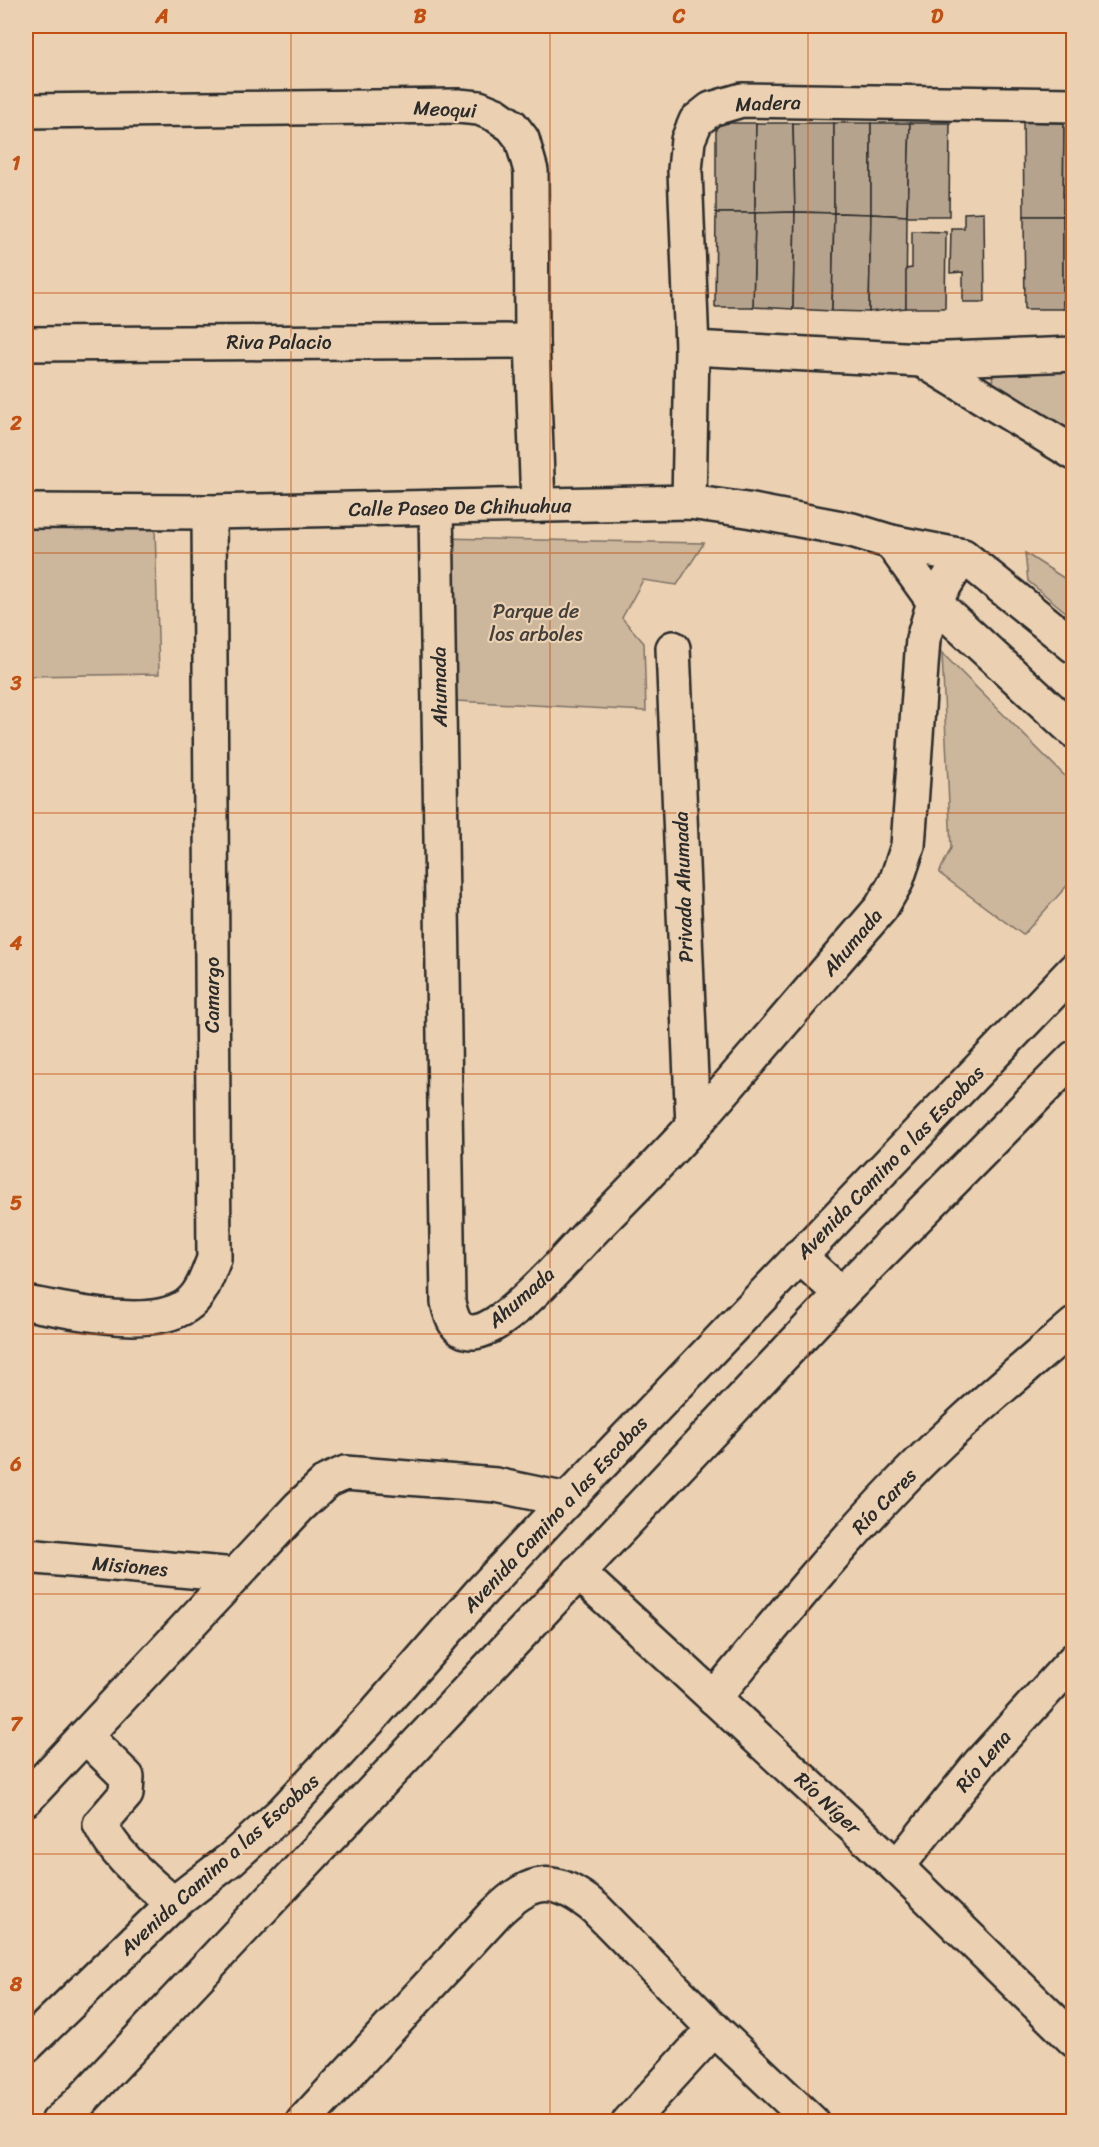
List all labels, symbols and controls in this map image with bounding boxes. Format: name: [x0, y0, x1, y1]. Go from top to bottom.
text: A: [154, 0, 169, 34]
text: B: [414, 0, 427, 34]
text: C: [672, 0, 686, 34]
text: D: [931, 0, 944, 34]
street label: Madera: [735, 85, 801, 122]
street label: Meoqui: [413, 90, 479, 129]
text: 1: [12, 146, 21, 181]
street label: Riva Palacio: [226, 325, 332, 360]
text: 2: [9, 406, 22, 441]
street label: Calle Paseo De Chihuahua: [348, 488, 573, 527]
park label: Parque de los arboles: [489, 594, 584, 652]
street label: Ahumada: [421, 647, 458, 728]
text: 3: [10, 666, 22, 701]
street label: Privada Ahumada: [663, 811, 704, 963]
street label: Ahumada: [813, 900, 892, 985]
text: 4: [9, 926, 23, 961]
street label: Camargo: [195, 957, 230, 1033]
street label: Avenida Camino a las Escobas: [787, 1056, 994, 1269]
text: 5: [10, 1186, 22, 1221]
street label: Ahumada: [479, 1258, 563, 1338]
street label: Avenida Camino a las Escobas: [453, 1407, 657, 1622]
text: 6: [9, 1447, 22, 1482]
street label: Río Cares: [843, 1459, 926, 1543]
street label: Misiones: [91, 1546, 170, 1587]
text: 7: [10, 1707, 23, 1742]
street label: Río Lena: [946, 1722, 1020, 1801]
street label: Río Níger: [786, 1763, 871, 1845]
street label: Avenida Camino a las Escobas: [110, 1764, 328, 1965]
text: 8: [9, 1967, 23, 2002]

